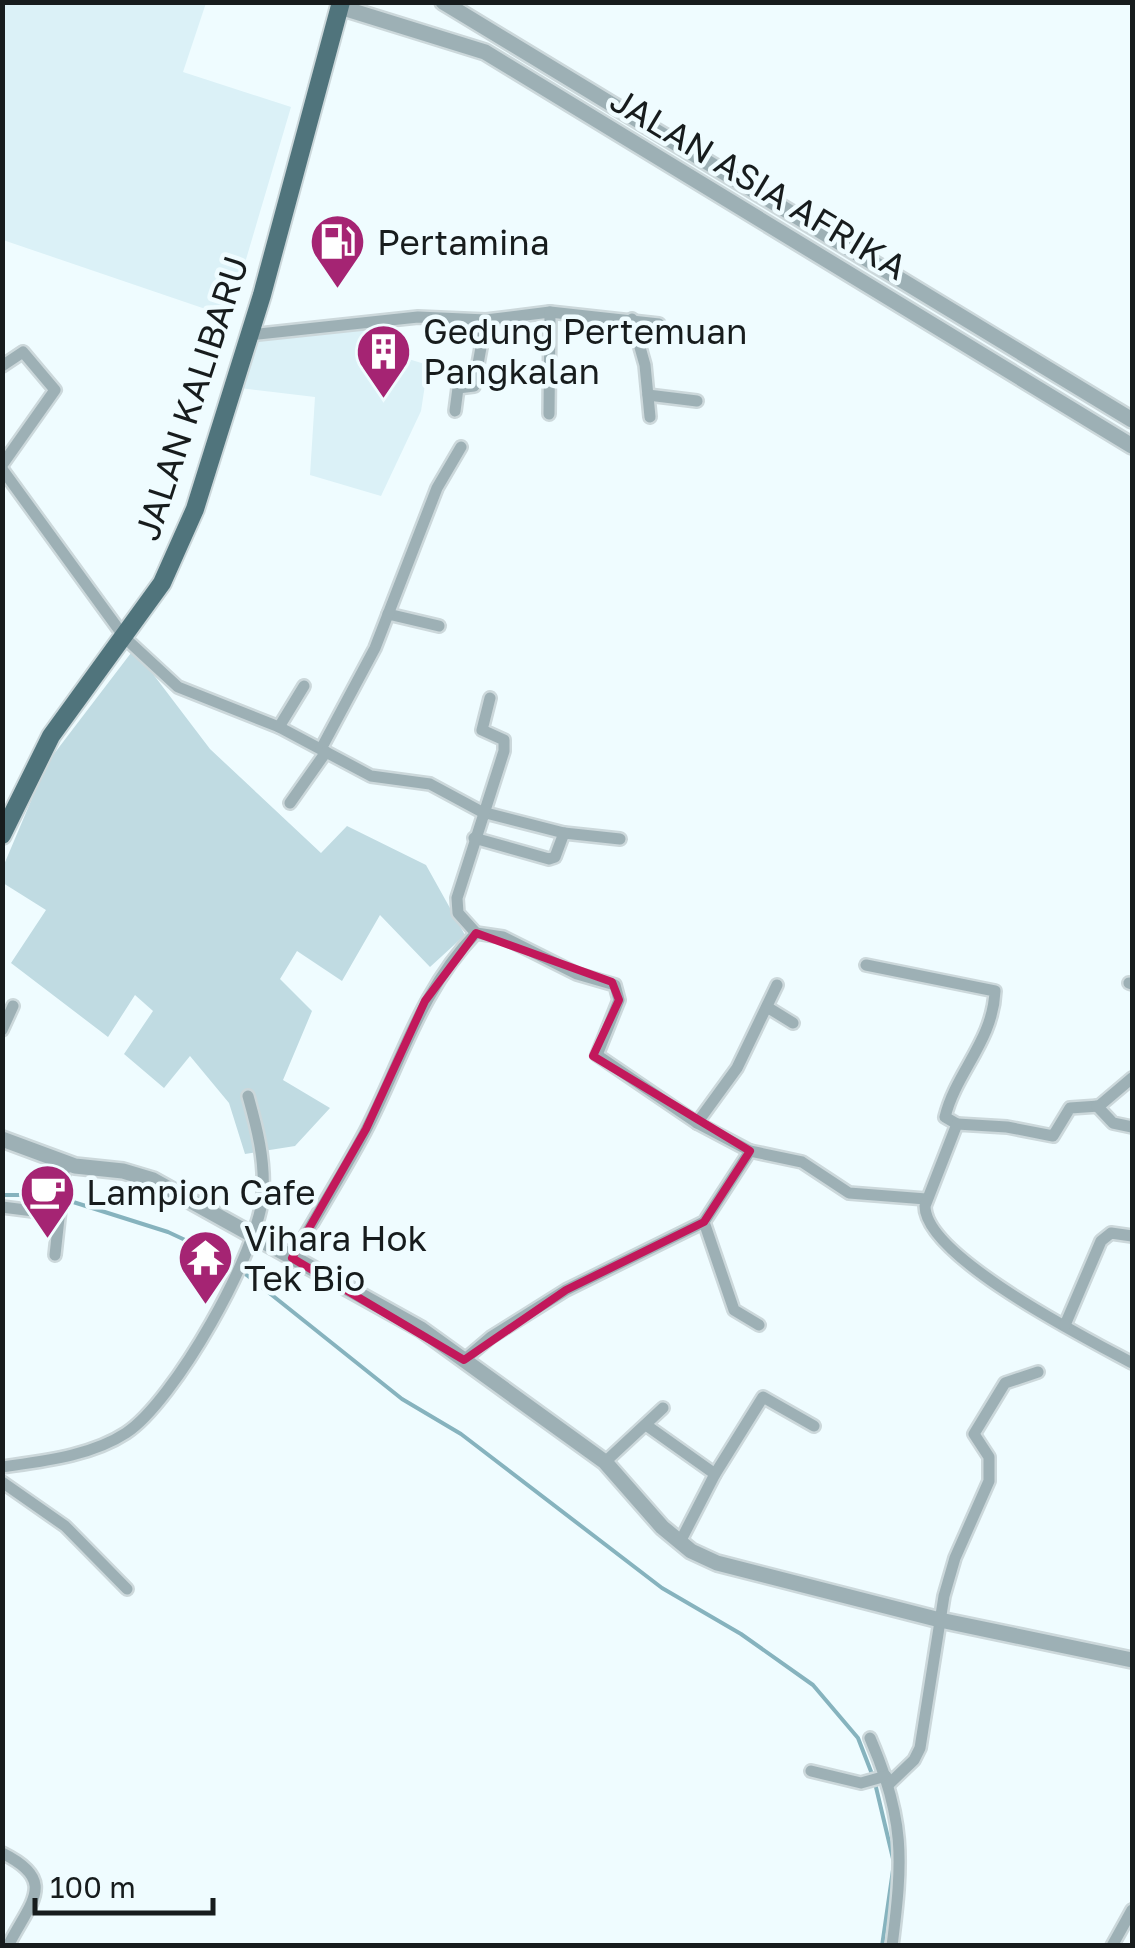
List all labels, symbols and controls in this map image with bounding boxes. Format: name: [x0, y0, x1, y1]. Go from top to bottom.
street label: JALAN ASIA AFRIKA: [603, 78, 915, 288]
fuel station icon: Pertamina: [308, 212, 368, 291]
place label: Pertamina: [377, 221, 550, 263]
street label: JALAN KALIBARU: [125, 251, 257, 545]
place label: Gedung Pertemuan Pangkalan: [423, 310, 747, 392]
building icon: Gedung Pertemuan Pangkalan: [354, 321, 414, 400]
cafe icon: Lampion Cafe: [17, 1162, 77, 1241]
place label: Lampion Cafe: [86, 1171, 316, 1213]
place label: Vihara Hok Tek Bio: [244, 1217, 427, 1299]
temple icon: Vihara Hok Tek Bio: [175, 1228, 235, 1307]
scale bar: [35, 1853, 212, 1915]
text: 100 m: [50, 1869, 136, 1905]

